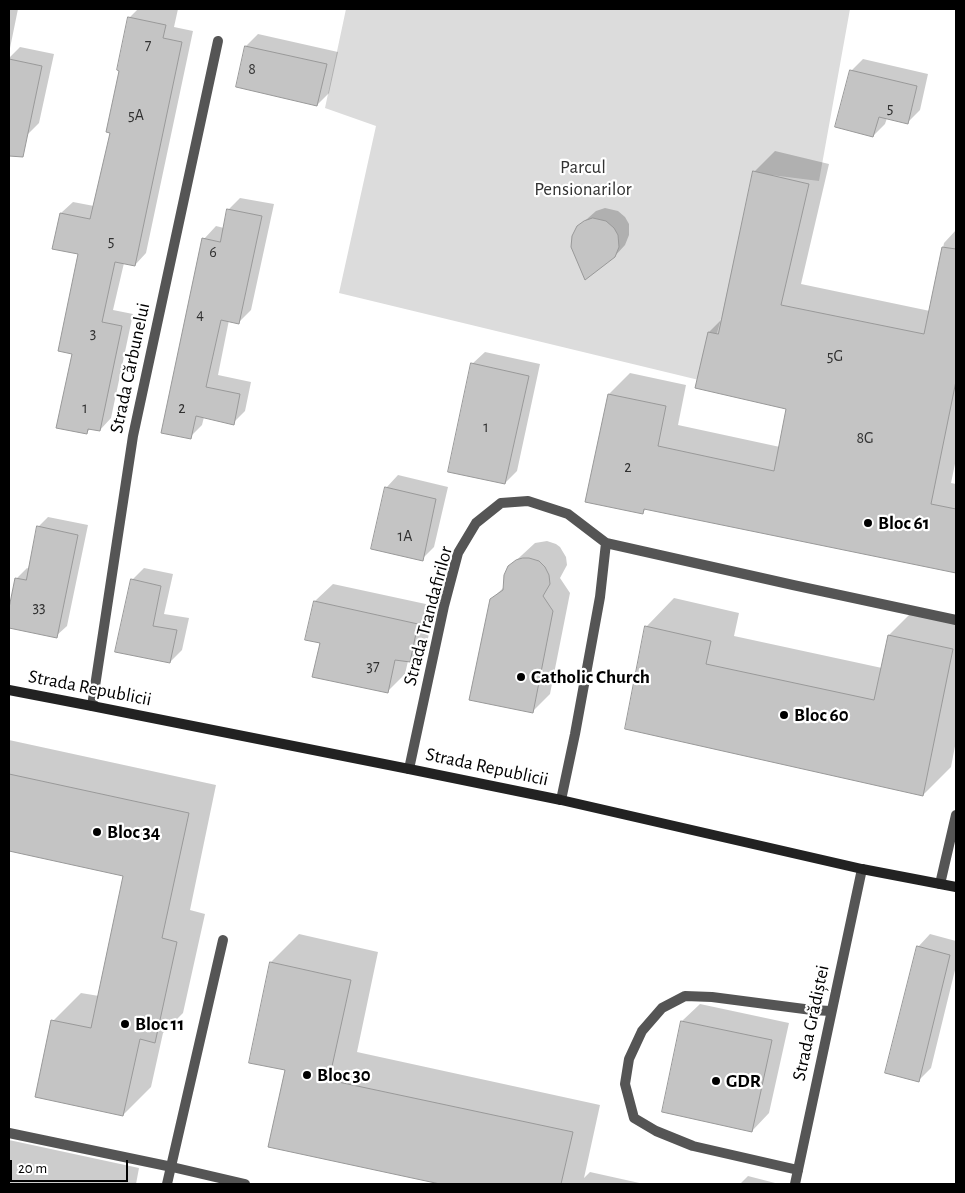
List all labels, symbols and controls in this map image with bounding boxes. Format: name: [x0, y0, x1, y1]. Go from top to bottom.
house number: 7: [145, 35, 151, 55]
house number: 8: [248, 59, 256, 79]
house number: 5: [887, 98, 893, 118]
house number: 5A: [128, 105, 144, 125]
park label: Parcul Pensionarilor: [534, 156, 632, 200]
house number: 5: [108, 231, 114, 251]
house number: 6: [209, 242, 217, 262]
street label: Strada Cărbunelui: [105, 301, 155, 435]
house number: 4: [196, 304, 204, 324]
house number: 3: [90, 323, 96, 343]
house number: 5G: [827, 346, 843, 366]
house number: 1: [82, 398, 88, 418]
house number: 2: [178, 398, 186, 418]
house number: 1: [483, 417, 489, 437]
house number: 8G: [856, 428, 874, 448]
house number: 2: [624, 457, 632, 477]
place label: Bloc 61: [878, 512, 930, 534]
marker: Bloc 61: [862, 517, 874, 529]
house number: 1A: [398, 526, 412, 546]
street label: Strada Trandafirilor: [398, 544, 458, 688]
house number: 33: [32, 597, 46, 617]
house number: 37: [366, 656, 380, 676]
street label: Strada Republicii: [26, 665, 154, 711]
place label: Catholic Church: [531, 666, 650, 688]
marker: Catholic Church: [515, 671, 527, 683]
place label: Bloc 60: [794, 704, 849, 726]
marker: Bloc 60: [778, 709, 790, 721]
street label: Strada Republicii: [423, 743, 551, 791]
place label: Bloc 34: [107, 821, 160, 843]
marker: Bloc 34: [91, 826, 103, 838]
street label: Strada Grădiștei: [788, 963, 834, 1083]
place label: Bloc 11: [135, 1013, 184, 1035]
marker: Bloc 11: [119, 1018, 131, 1030]
place label: Bloc 30: [317, 1064, 371, 1086]
marker: Bloc 30: [301, 1069, 313, 1081]
place label: GDR: [726, 1070, 761, 1092]
marker: GDR: [710, 1075, 722, 1087]
scale bar: [12, 1150, 130, 1182]
text: 20 m: [18, 1161, 47, 1176]

